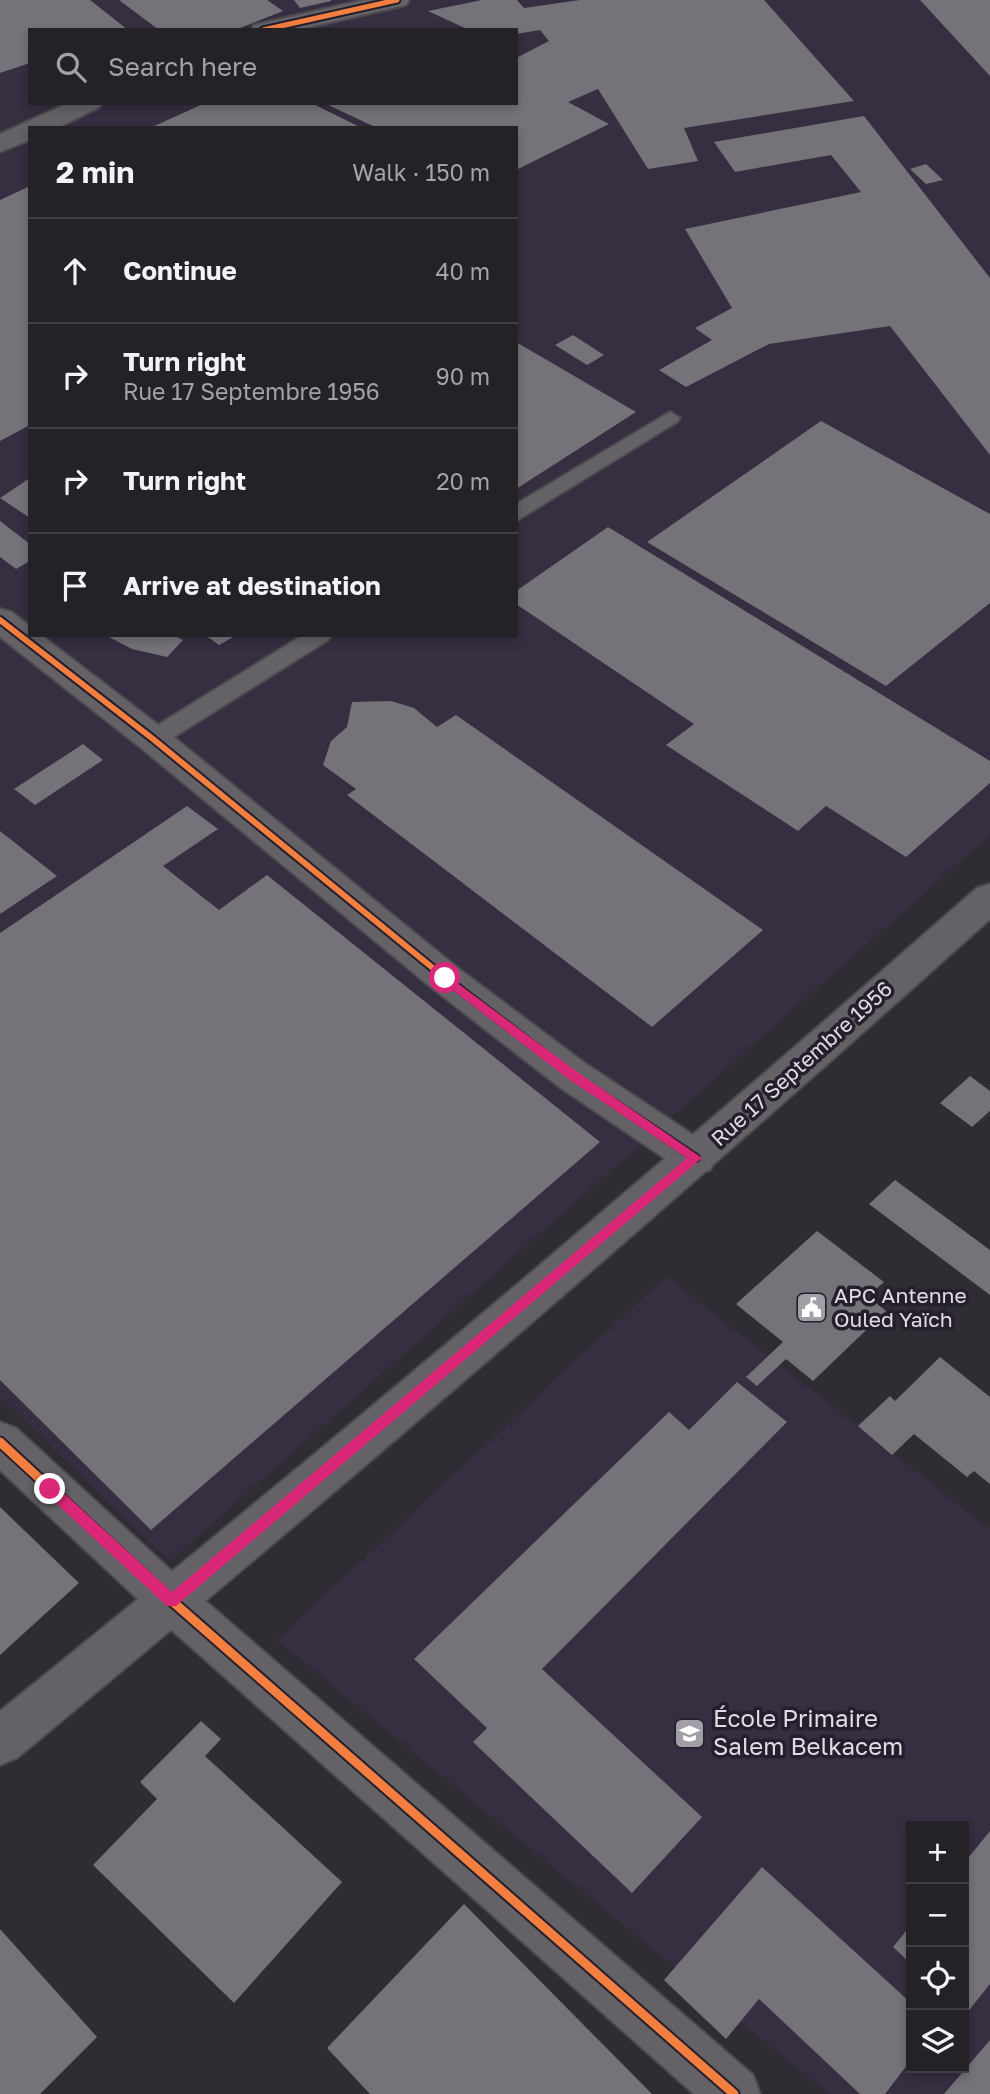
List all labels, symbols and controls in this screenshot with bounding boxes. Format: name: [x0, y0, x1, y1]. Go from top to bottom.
search box: [28, 28, 518, 105]
icon: search: [52, 48, 90, 86]
text: Search here: [108, 51, 257, 82]
text: 2 min: [56, 154, 134, 190]
text: Walk · 150 m: [352, 158, 490, 186]
icon: ahead: [56, 252, 94, 290]
text: Continue: [123, 255, 237, 286]
text: 40 m: [436, 257, 490, 285]
text: Turn right: [123, 346, 246, 377]
icon: right: [56, 357, 94, 395]
text: 90 m: [436, 362, 490, 390]
text: Rue 17 Septembre 1956: [123, 377, 380, 405]
icon: right: [56, 462, 94, 500]
text: Turn right: [123, 465, 246, 496]
text: 20 m: [436, 467, 490, 495]
icon: arrive: [56, 567, 94, 605]
text: Arrive at destination: [123, 570, 381, 601]
route start: [429, 962, 460, 993]
street label: Rue 17 Septembre 1956: [706, 975, 897, 1151]
place label: APC Antenne Ouled Yaïch: [834, 1282, 967, 1332]
public building icon: APC Antenne Ouled Yaïch: [794, 1291, 828, 1325]
route end: [34, 1473, 65, 1504]
place label: École Primaire Salem Belkacem: [713, 1703, 903, 1760]
school or university icon: École Primaire Salem Belkacem: [673, 1716, 707, 1750]
map controls: [906, 1821, 969, 2073]
button: +: [906, 1821, 969, 1884]
button: −: [906, 1884, 969, 1947]
button: locate: [906, 1947, 969, 2010]
button: layers: [906, 2010, 969, 2073]

